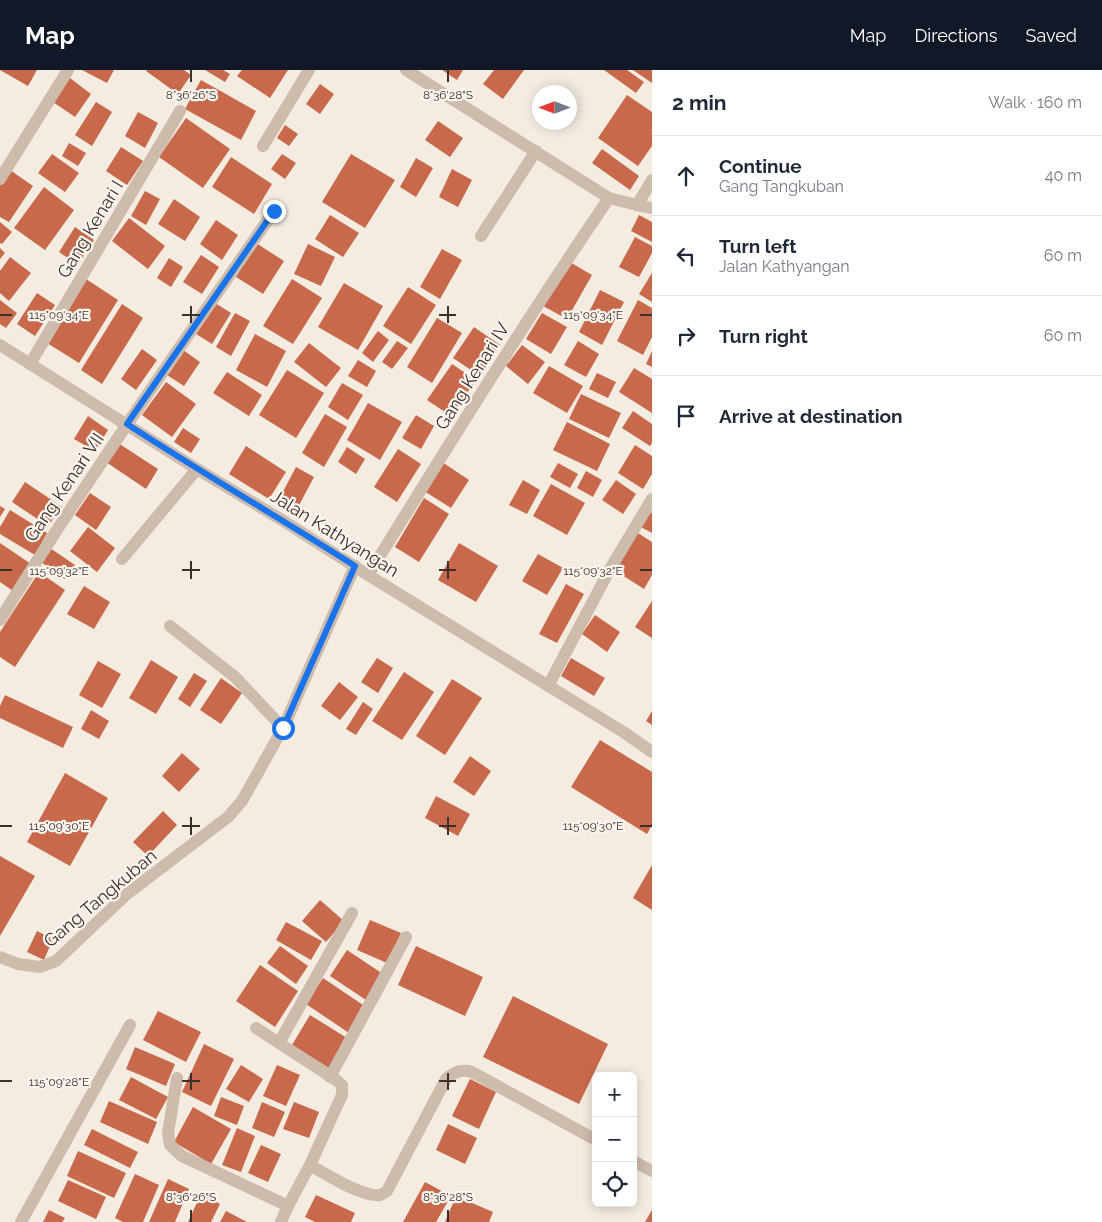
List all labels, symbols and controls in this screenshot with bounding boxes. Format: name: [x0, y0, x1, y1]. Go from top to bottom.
text: Map: [25, 21, 75, 50]
text: Map: [850, 25, 886, 46]
text: Directions: [914, 25, 998, 46]
text: Saved: [1026, 25, 1077, 46]
north arrow: [532, 85, 577, 130]
text: 8°36'26"S: [166, 88, 216, 102]
text: 8°36'28"S: [423, 88, 473, 102]
text: 2 min: [672, 90, 726, 115]
text: Walk · 160 m: [988, 93, 1082, 112]
text: Continue: [719, 155, 802, 177]
icon: ahead: [672, 162, 700, 190]
text: 40 m: [1045, 166, 1082, 185]
street label: Gang Kenari I: [53, 176, 127, 282]
text: Gang Tangkuban: [719, 177, 844, 196]
route end: [263, 200, 286, 223]
text: Turn left: [719, 235, 796, 257]
icon: left: [672, 242, 700, 270]
text: 60 m: [1044, 246, 1082, 265]
text: Jalan Kathyangan: [719, 257, 850, 276]
text: 115°09'34"E: [29, 308, 89, 322]
text: 115°09'34"E: [563, 308, 623, 322]
street label: Gang Kenari IV: [431, 319, 513, 433]
icon: right: [672, 322, 700, 350]
text: Turn right: [719, 325, 808, 347]
text: 60 m: [1044, 326, 1082, 345]
icon: arrive: [672, 402, 700, 430]
text: Arrive at destination: [719, 405, 903, 427]
street label: Gang Kenari VII: [20, 429, 108, 545]
street label: Jalan Kathyangan: [267, 485, 403, 581]
text: 115°09'32"E: [29, 564, 89, 578]
text: 115°09'32"E: [563, 564, 623, 578]
route start: [272, 717, 295, 740]
text: 115°09'30"E: [29, 819, 89, 833]
text: 115°09'30"E: [563, 819, 623, 833]
street label: Gang Tangkuban: [39, 845, 161, 951]
map controls: [592, 1072, 637, 1207]
button: +: [592, 1072, 637, 1117]
text: 115°09'28"E: [29, 1075, 89, 1089]
button: −: [592, 1117, 637, 1162]
button: locate: [592, 1162, 637, 1207]
text: 8°36'26"S: [166, 1190, 216, 1204]
text: 8°36'28"S: [423, 1190, 473, 1204]

